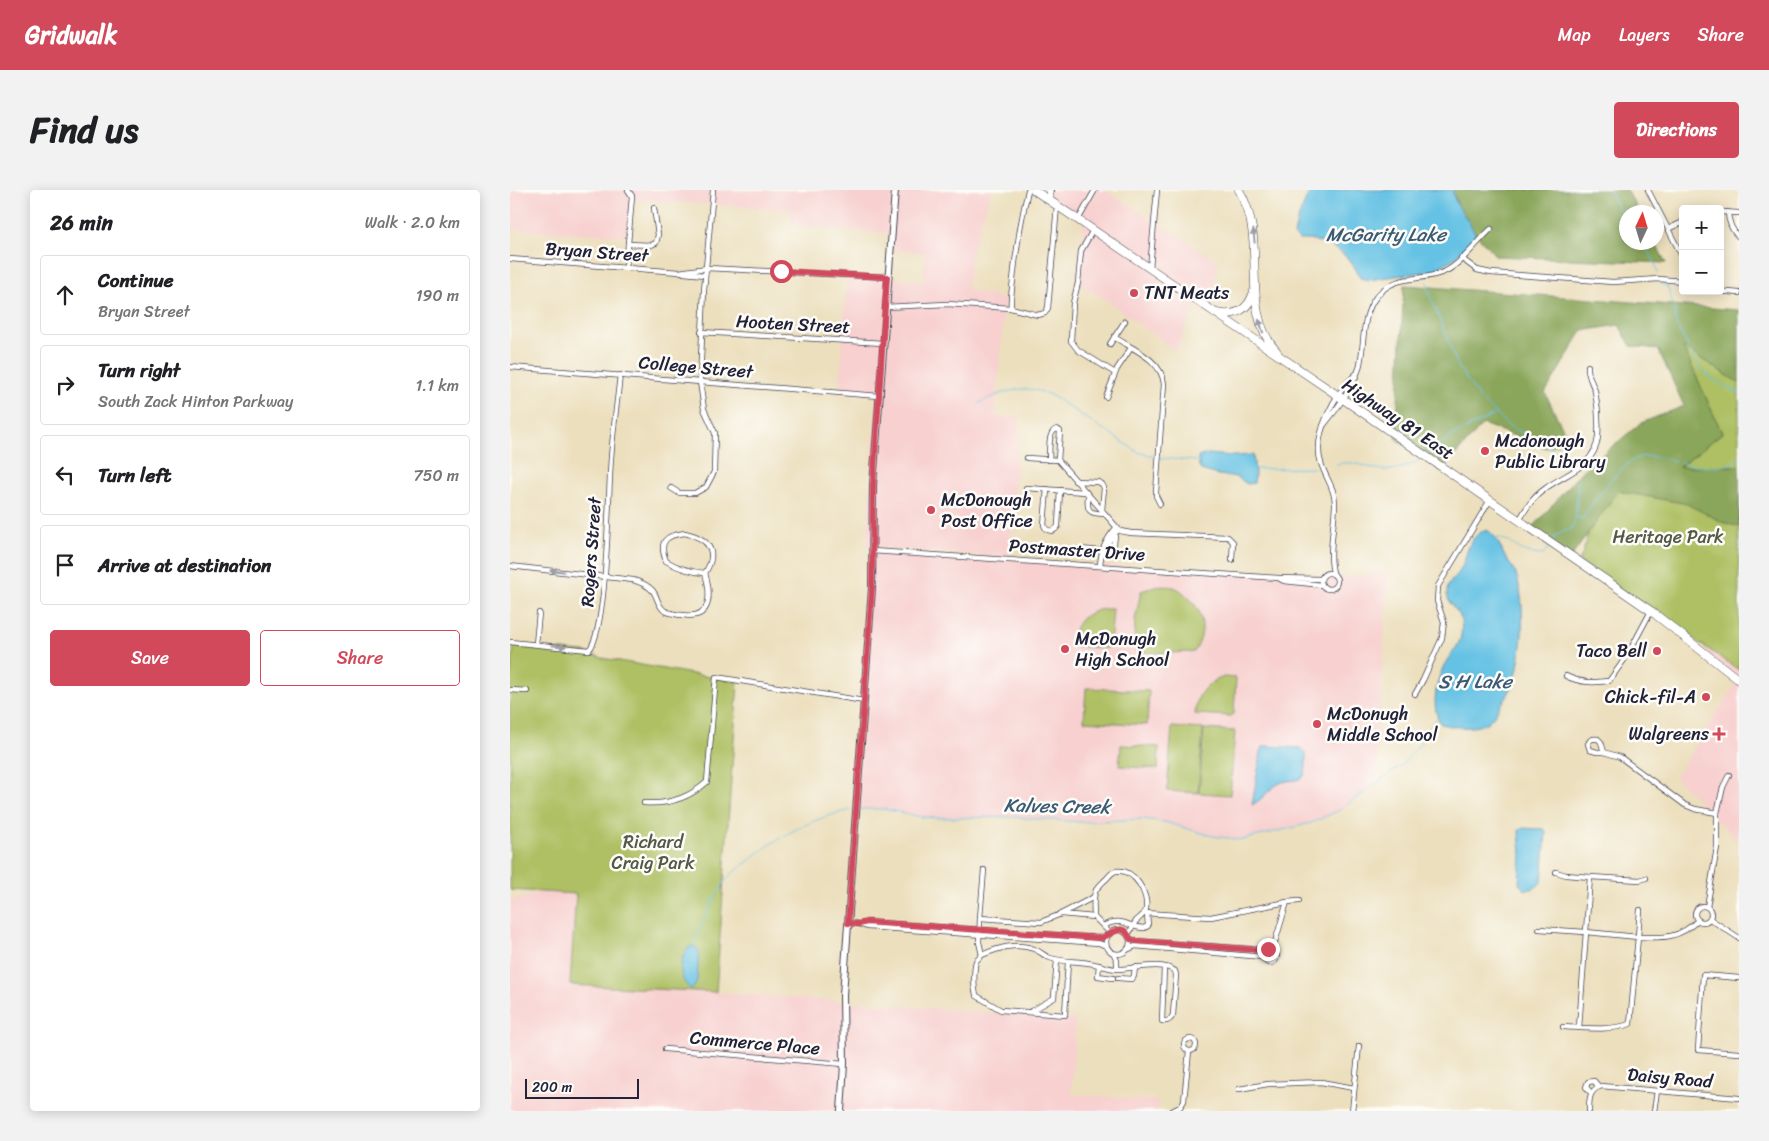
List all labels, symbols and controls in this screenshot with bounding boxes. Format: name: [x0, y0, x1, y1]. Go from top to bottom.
text: Gridwalk: [25, 14, 117, 56]
text: Map: [1558, 19, 1591, 51]
text: Layers: [1619, 19, 1670, 51]
text: Share: [1698, 19, 1744, 51]
text: Find us: [30, 99, 138, 161]
button: Directions: [1614, 102, 1739, 158]
text: 26 min: [50, 204, 113, 242]
north arrow: [1619, 205, 1664, 250]
map controls: [1679, 205, 1724, 295]
button: +: [1679, 205, 1724, 250]
text: Walk · 2.0 km: [365, 208, 460, 237]
water label: McGarity Lake: [1326, 218, 1448, 251]
one-way arrow: [1250, 228, 1258, 244]
street label: Bryan Street: [544, 232, 650, 272]
button: −: [1679, 250, 1724, 295]
route start: [770, 260, 793, 283]
text: Continue: [98, 264, 174, 297]
place label: TNT Meats: [1144, 277, 1230, 309]
icon: ahead: [51, 281, 79, 309]
text: 190 m: [416, 281, 459, 310]
marker: TNT Meats: [1128, 287, 1140, 299]
text: Bryan Street: [98, 297, 190, 326]
street label: Hooten Street: [735, 305, 851, 343]
one-way arrow: [1256, 318, 1264, 333]
street label: College Street: [637, 346, 755, 388]
text: Turn right: [98, 354, 180, 387]
street label: Highway 81 East: [1335, 369, 1461, 469]
icon: right: [51, 371, 79, 399]
text: 1.1 km: [415, 371, 459, 400]
text: South Zack Hinton Parkway: [98, 387, 293, 416]
place label: Mcdonough Public Library: [1495, 425, 1606, 478]
marker: Mcdonough Public Library: [1479, 445, 1491, 457]
text: Turn left: [98, 459, 171, 492]
icon: left: [51, 461, 79, 489]
text: 750 m: [414, 461, 459, 490]
place label: McDonough Post Office: [941, 484, 1033, 537]
street label: Rogers Street: [571, 495, 611, 608]
marker: McDonough Post Office: [925, 504, 937, 516]
park label: Heritage Park: [1612, 521, 1724, 553]
street label: Postmaster Drive: [1008, 529, 1146, 571]
text: Arrive at destination: [98, 549, 271, 582]
icon: arrive: [51, 551, 79, 579]
one-way arrow: [549, 567, 565, 575]
place label: McDonugh High School: [1075, 623, 1170, 676]
button: Save: [50, 630, 250, 686]
button: Share: [260, 630, 460, 686]
place label: Taco Bell: [1576, 635, 1648, 667]
one-way arrow: [551, 642, 567, 650]
marker: McDonugh High School: [1059, 643, 1071, 655]
marker: Taco Bell: [1651, 645, 1663, 657]
water label: S H Lake: [1438, 665, 1514, 698]
place label: Chick-fil-A: [1605, 681, 1696, 713]
marker: Chick-fil-A: [1700, 691, 1712, 703]
place label: McDonugh Middle School: [1327, 698, 1438, 751]
marker: McDonugh Middle School: [1311, 718, 1323, 730]
place label: Walgreens: [1629, 718, 1710, 750]
marker: Walgreens: [1713, 728, 1725, 740]
water label: Kalves Creek: [1003, 789, 1113, 823]
park label: Richard Craig Park: [612, 826, 695, 879]
route end: [1257, 938, 1280, 961]
street label: Commerce Place: [689, 1021, 821, 1065]
street label: Daisy Road: [1626, 1058, 1715, 1098]
text: 200 m: [532, 1075, 572, 1100]
scale bar: [525, 1076, 639, 1099]

